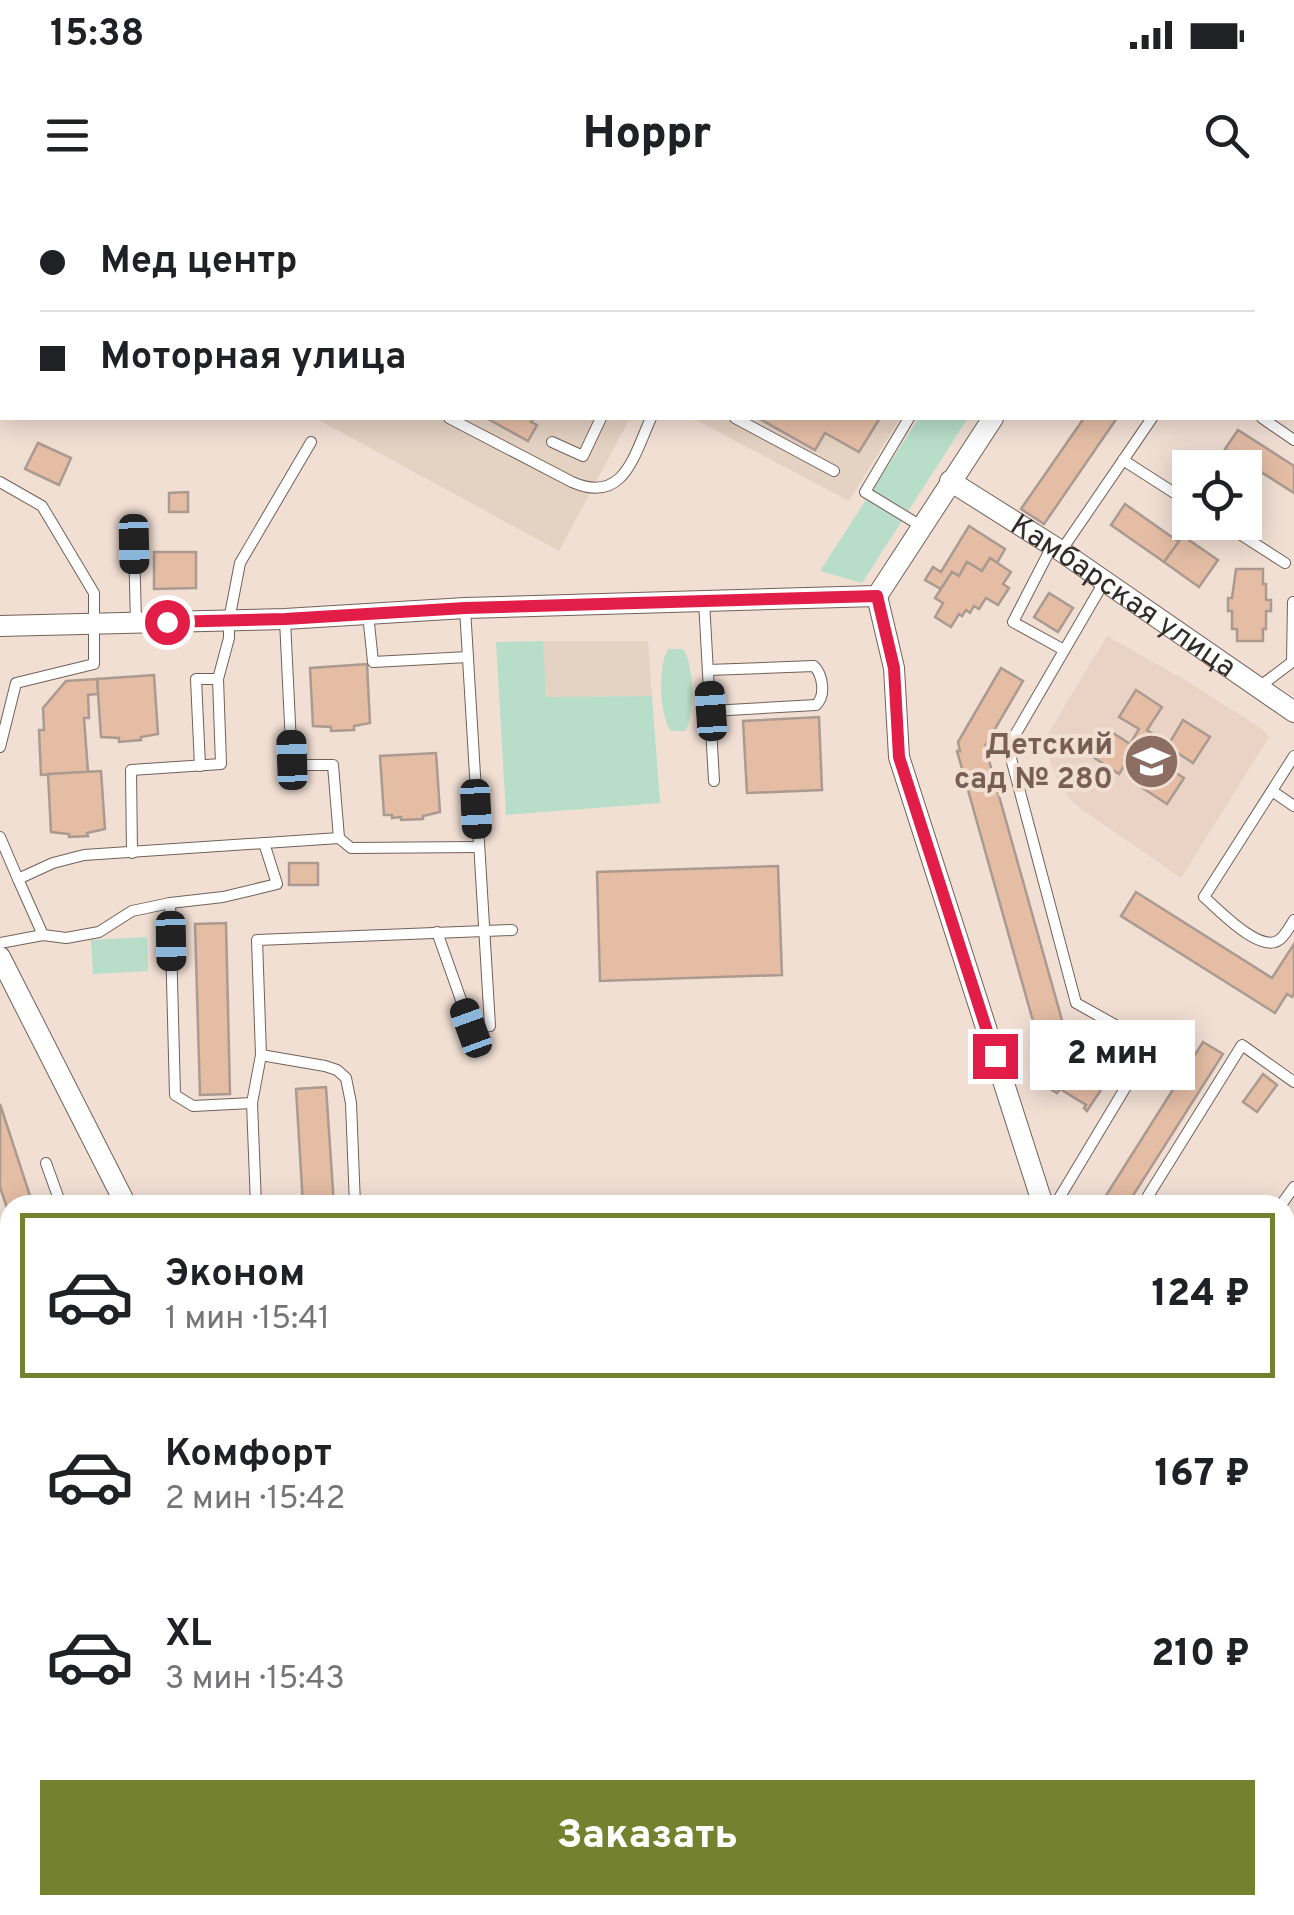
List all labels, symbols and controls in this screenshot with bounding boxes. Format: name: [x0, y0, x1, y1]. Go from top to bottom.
text: 15:38: [50, 11, 144, 60]
text: Hoppr: [583, 107, 711, 164]
icon: menu: [40, 108, 95, 163]
icon: search: [1199, 108, 1254, 163]
text: Мед центр: [100, 238, 297, 287]
text: Моторная улица: [100, 334, 406, 383]
map controls: [1172, 450, 1262, 540]
button: locate: [1172, 450, 1262, 540]
street label: Камбарская улица: [1003, 508, 1242, 687]
car: [118, 514, 150, 574]
route start: [145, 600, 190, 645]
car: [694, 680, 728, 742]
place label: Детский сад № 280: [954, 728, 1113, 799]
car: [276, 729, 308, 791]
school or university icon: Детский сад № 280: [1122, 731, 1182, 791]
car: [459, 778, 493, 840]
car: [155, 911, 187, 971]
car: [447, 995, 495, 1061]
callout: 2 мин: [1030, 1021, 1195, 1091]
route end: [973, 1034, 1018, 1079]
text: 2 мин: [1067, 1035, 1158, 1075]
icon: car: [45, 1251, 135, 1341]
text: Эконом: [165, 1251, 305, 1300]
text: 124 ₽: [1152, 1271, 1250, 1320]
text: 1 мин · 15:41: [165, 1300, 330, 1340]
icon: car: [45, 1431, 135, 1521]
text: Комфорт: [165, 1431, 332, 1480]
text: 167 ₽: [1155, 1451, 1250, 1500]
text: 2 мин · 15:42: [165, 1480, 345, 1520]
icon: car: [45, 1611, 135, 1701]
text: XL: [165, 1611, 212, 1660]
text: 210 ₽: [1151, 1631, 1250, 1680]
text: 3 мин · 15:43: [165, 1660, 345, 1700]
button: Заказать: [40, 1780, 1255, 1895]

